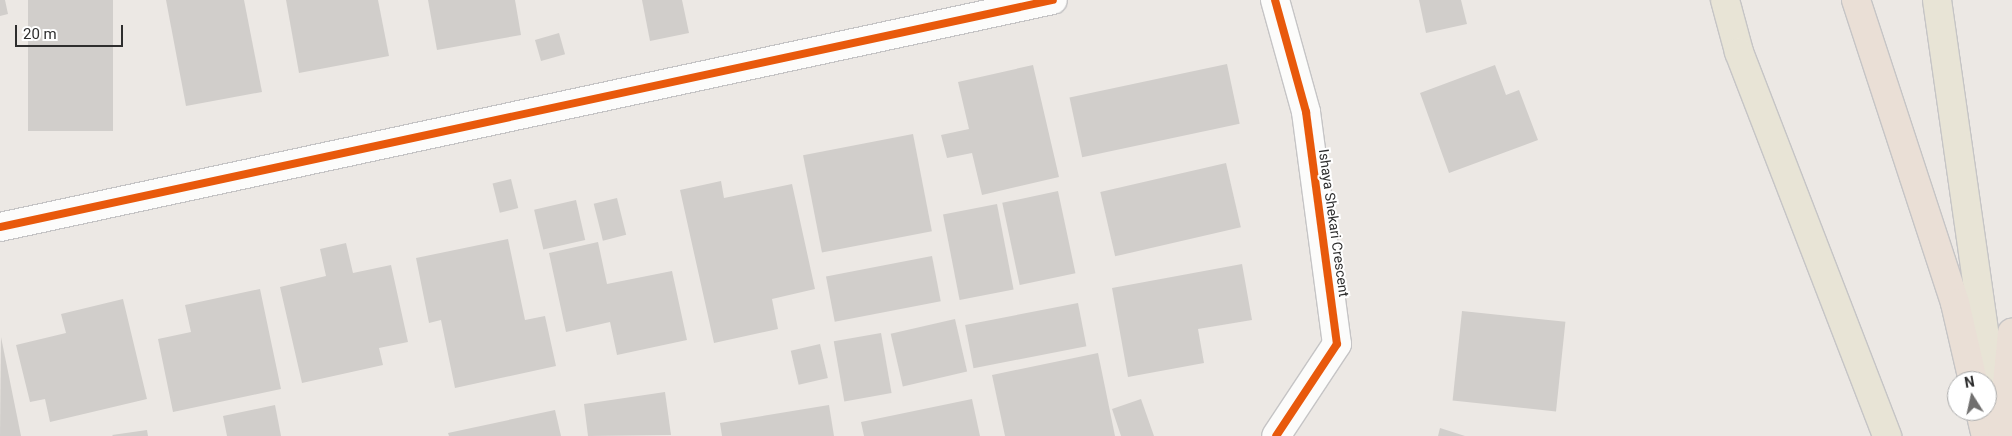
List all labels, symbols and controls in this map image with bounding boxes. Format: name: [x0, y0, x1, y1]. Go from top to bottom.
scale bar: [18, 15, 125, 47]
text: 20 m: [23, 25, 57, 43]
street label: Ishaya Shekari Crescent: [1315, 148, 1353, 298]
north arrow: [1947, 371, 1997, 421]
text: N: [1963, 373, 1976, 391]

